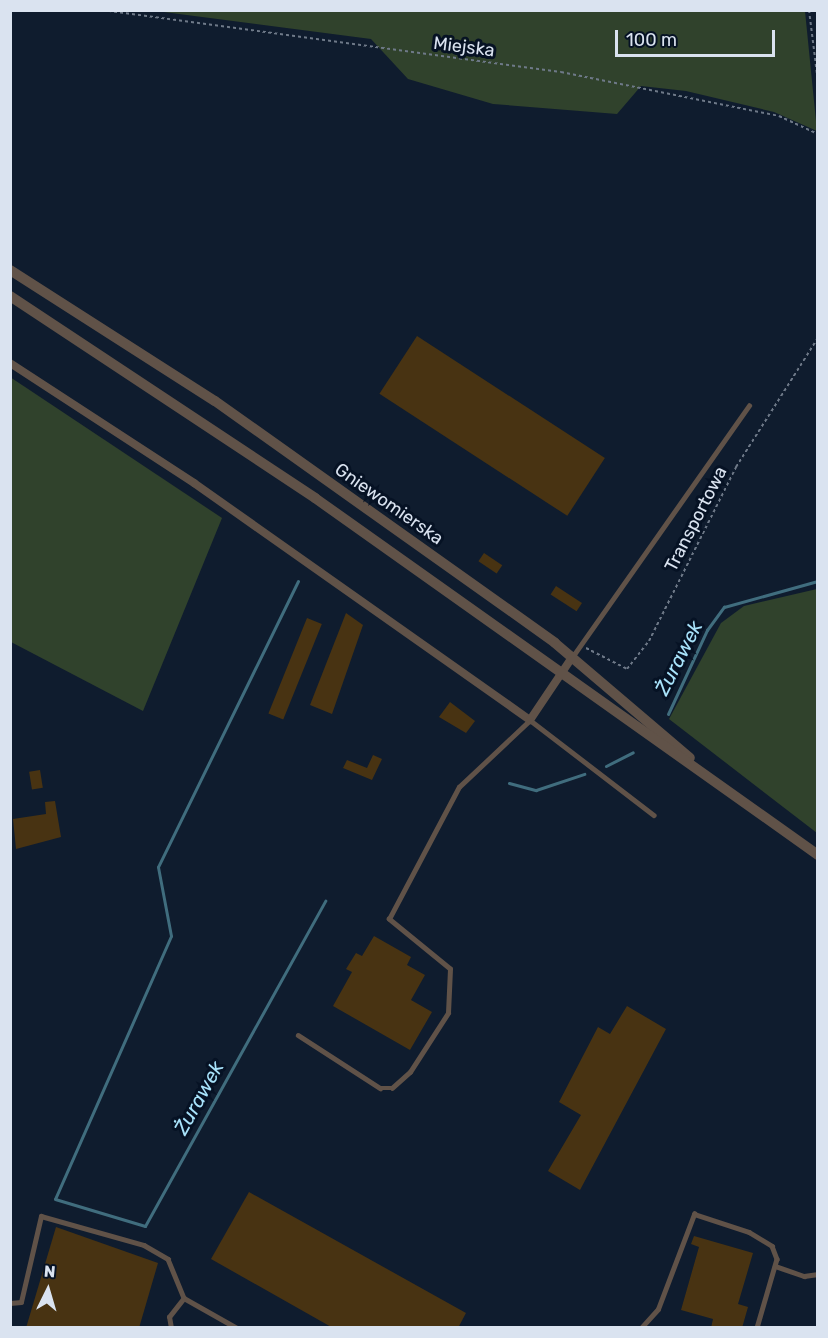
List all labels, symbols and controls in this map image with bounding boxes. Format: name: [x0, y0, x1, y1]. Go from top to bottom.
scale bar: [618, 18, 778, 56]
text: 100 m: [626, 29, 677, 51]
street label: Miejska: [432, 33, 496, 61]
street label: Gniewomierska: [331, 459, 447, 549]
street label: Transportowa: [660, 463, 732, 575]
water label: Żurawek: [650, 617, 708, 699]
water label: Żurawek: [169, 1057, 229, 1139]
north arrow: [18, 1260, 78, 1320]
text: N: [43, 1262, 56, 1282]

